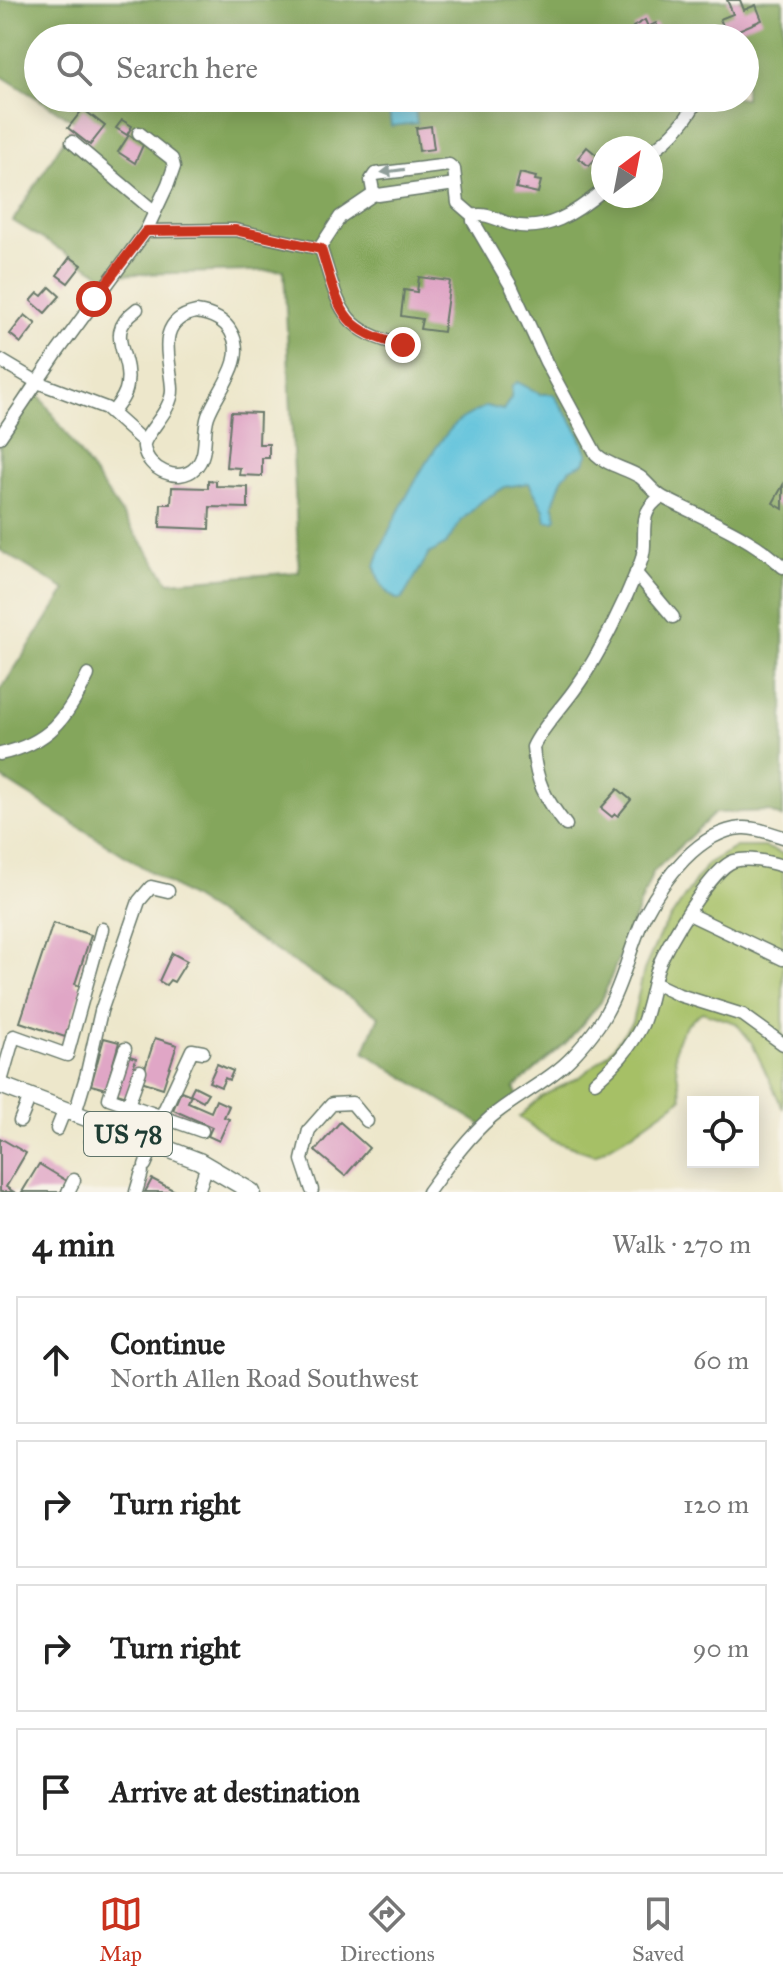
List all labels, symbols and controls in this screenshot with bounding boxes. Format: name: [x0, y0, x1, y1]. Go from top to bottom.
search box: [24, 24, 759, 112]
icon: search: [52, 46, 96, 90]
text: Search here: [116, 50, 258, 86]
north arrow: [591, 136, 663, 208]
one-way arrow: [380, 165, 405, 178]
route start: [76, 281, 112, 317]
route end: [385, 327, 421, 363]
map controls: [687, 1096, 759, 1168]
button: locate: [687, 1096, 759, 1168]
road number: US 78: [84, 1112, 172, 1156]
text: 4 min: [32, 1224, 115, 1265]
text: Walk · 270 m: [612, 1228, 751, 1260]
text: Continue: [110, 1326, 225, 1362]
icon: ahead: [34, 1338, 78, 1382]
text: 60 m: [693, 1344, 749, 1376]
text: North Allen Road Southwest: [110, 1362, 419, 1394]
icon: right: [34, 1482, 78, 1526]
text: Turn right: [110, 1486, 241, 1522]
text: 120 m: [683, 1488, 749, 1520]
icon: right: [34, 1626, 78, 1670]
text: Turn right: [110, 1630, 241, 1666]
text: 90 m: [692, 1632, 749, 1664]
icon: arrive: [34, 1770, 78, 1814]
text: Arrive at destination: [110, 1774, 360, 1810]
tab: Map: [99, 1892, 143, 1967]
tab: Directions: [340, 1892, 435, 1967]
tab: Saved: [632, 1892, 684, 1967]

